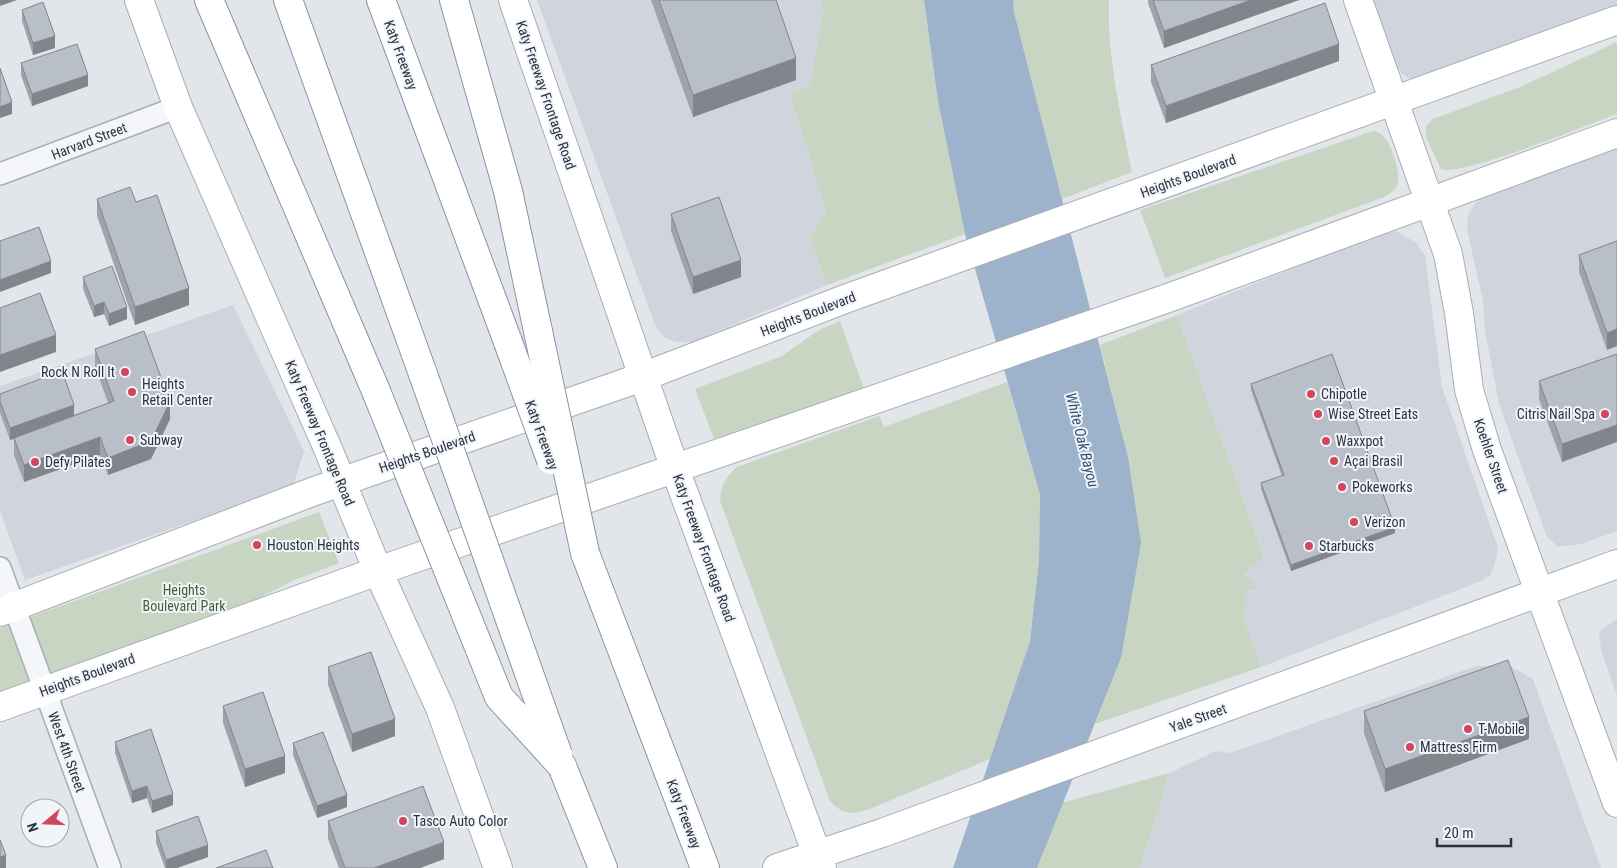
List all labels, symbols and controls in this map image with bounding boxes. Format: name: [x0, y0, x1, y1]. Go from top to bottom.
street label: Katy Freeway: [381, 18, 421, 92]
street label: Katy Freeway Frontage Road: [513, 19, 579, 171]
street label: Harvard Street: [49, 119, 129, 163]
street label: Heights Boulevard: [1138, 151, 1238, 201]
street label: Heights Boulevard: [758, 288, 858, 340]
street label: Katy Freeway Frontage Road: [282, 358, 358, 508]
place label: Rock N Roll It: [41, 364, 115, 380]
marker: Rock N Roll It: [119, 366, 131, 378]
place label: Heights Retail Center: [142, 376, 213, 408]
marker: Heights Retail Center: [126, 386, 138, 398]
place label: Chipotle: [1321, 386, 1367, 402]
marker: Chipotle: [1305, 388, 1317, 400]
water label: White Oak Bayou: [1062, 391, 1102, 489]
street label: Katy Freeway: [522, 398, 562, 472]
place label: Wise Street Eats: [1328, 406, 1418, 422]
place label: Citris Nail Spa: [1517, 406, 1595, 422]
marker: Wise Street Eats: [1312, 408, 1324, 420]
marker: Citris Nail Spa: [1599, 408, 1611, 420]
street label: Koehler Street: [1471, 417, 1511, 495]
street label: Heights Boulevard: [377, 428, 477, 476]
place label: Subway: [140, 432, 183, 448]
place label: Waxxpot: [1336, 433, 1384, 449]
marker: Subway: [124, 434, 136, 446]
marker: Waxxpot: [1320, 435, 1332, 447]
place label: Açai Brasil: [1344, 453, 1403, 469]
place label: Defy Pilates: [45, 454, 111, 470]
marker: Açai Brasil: [1328, 455, 1340, 467]
marker: Defy Pilates: [29, 456, 41, 468]
street label: Katy Freeway Frontage Road: [670, 472, 738, 624]
place label: Pokeworks: [1352, 479, 1413, 495]
marker: Pokeworks: [1336, 481, 1348, 493]
place label: Verizon: [1364, 514, 1405, 530]
marker: Verizon: [1348, 516, 1360, 528]
place label: Houston Heights: [267, 537, 360, 553]
place label: Starbucks: [1319, 538, 1374, 554]
marker: Houston Heights: [251, 539, 263, 551]
marker: Starbucks: [1303, 540, 1315, 552]
park label: Heights Boulevard Park: [143, 582, 226, 614]
street label: Heights Boulevard: [37, 650, 137, 700]
street label: Yale Street: [1167, 700, 1229, 736]
street label: West 4th Street: [45, 710, 89, 794]
place label: T-Mobile: [1478, 721, 1525, 737]
marker: T-Mobile: [1462, 723, 1474, 735]
place label: Mattress Firm: [1420, 739, 1497, 755]
marker: Mattress Firm: [1404, 741, 1416, 753]
street label: Katy Freeway: [663, 777, 705, 851]
north arrow: [20, 798, 70, 848]
place label: Tasco Auto Color: [413, 813, 508, 829]
marker: Tasco Auto Color: [397, 815, 409, 827]
scale bar: [1437, 816, 1511, 848]
text: N: [24, 821, 42, 834]
text: 20 m: [1444, 824, 1474, 842]

